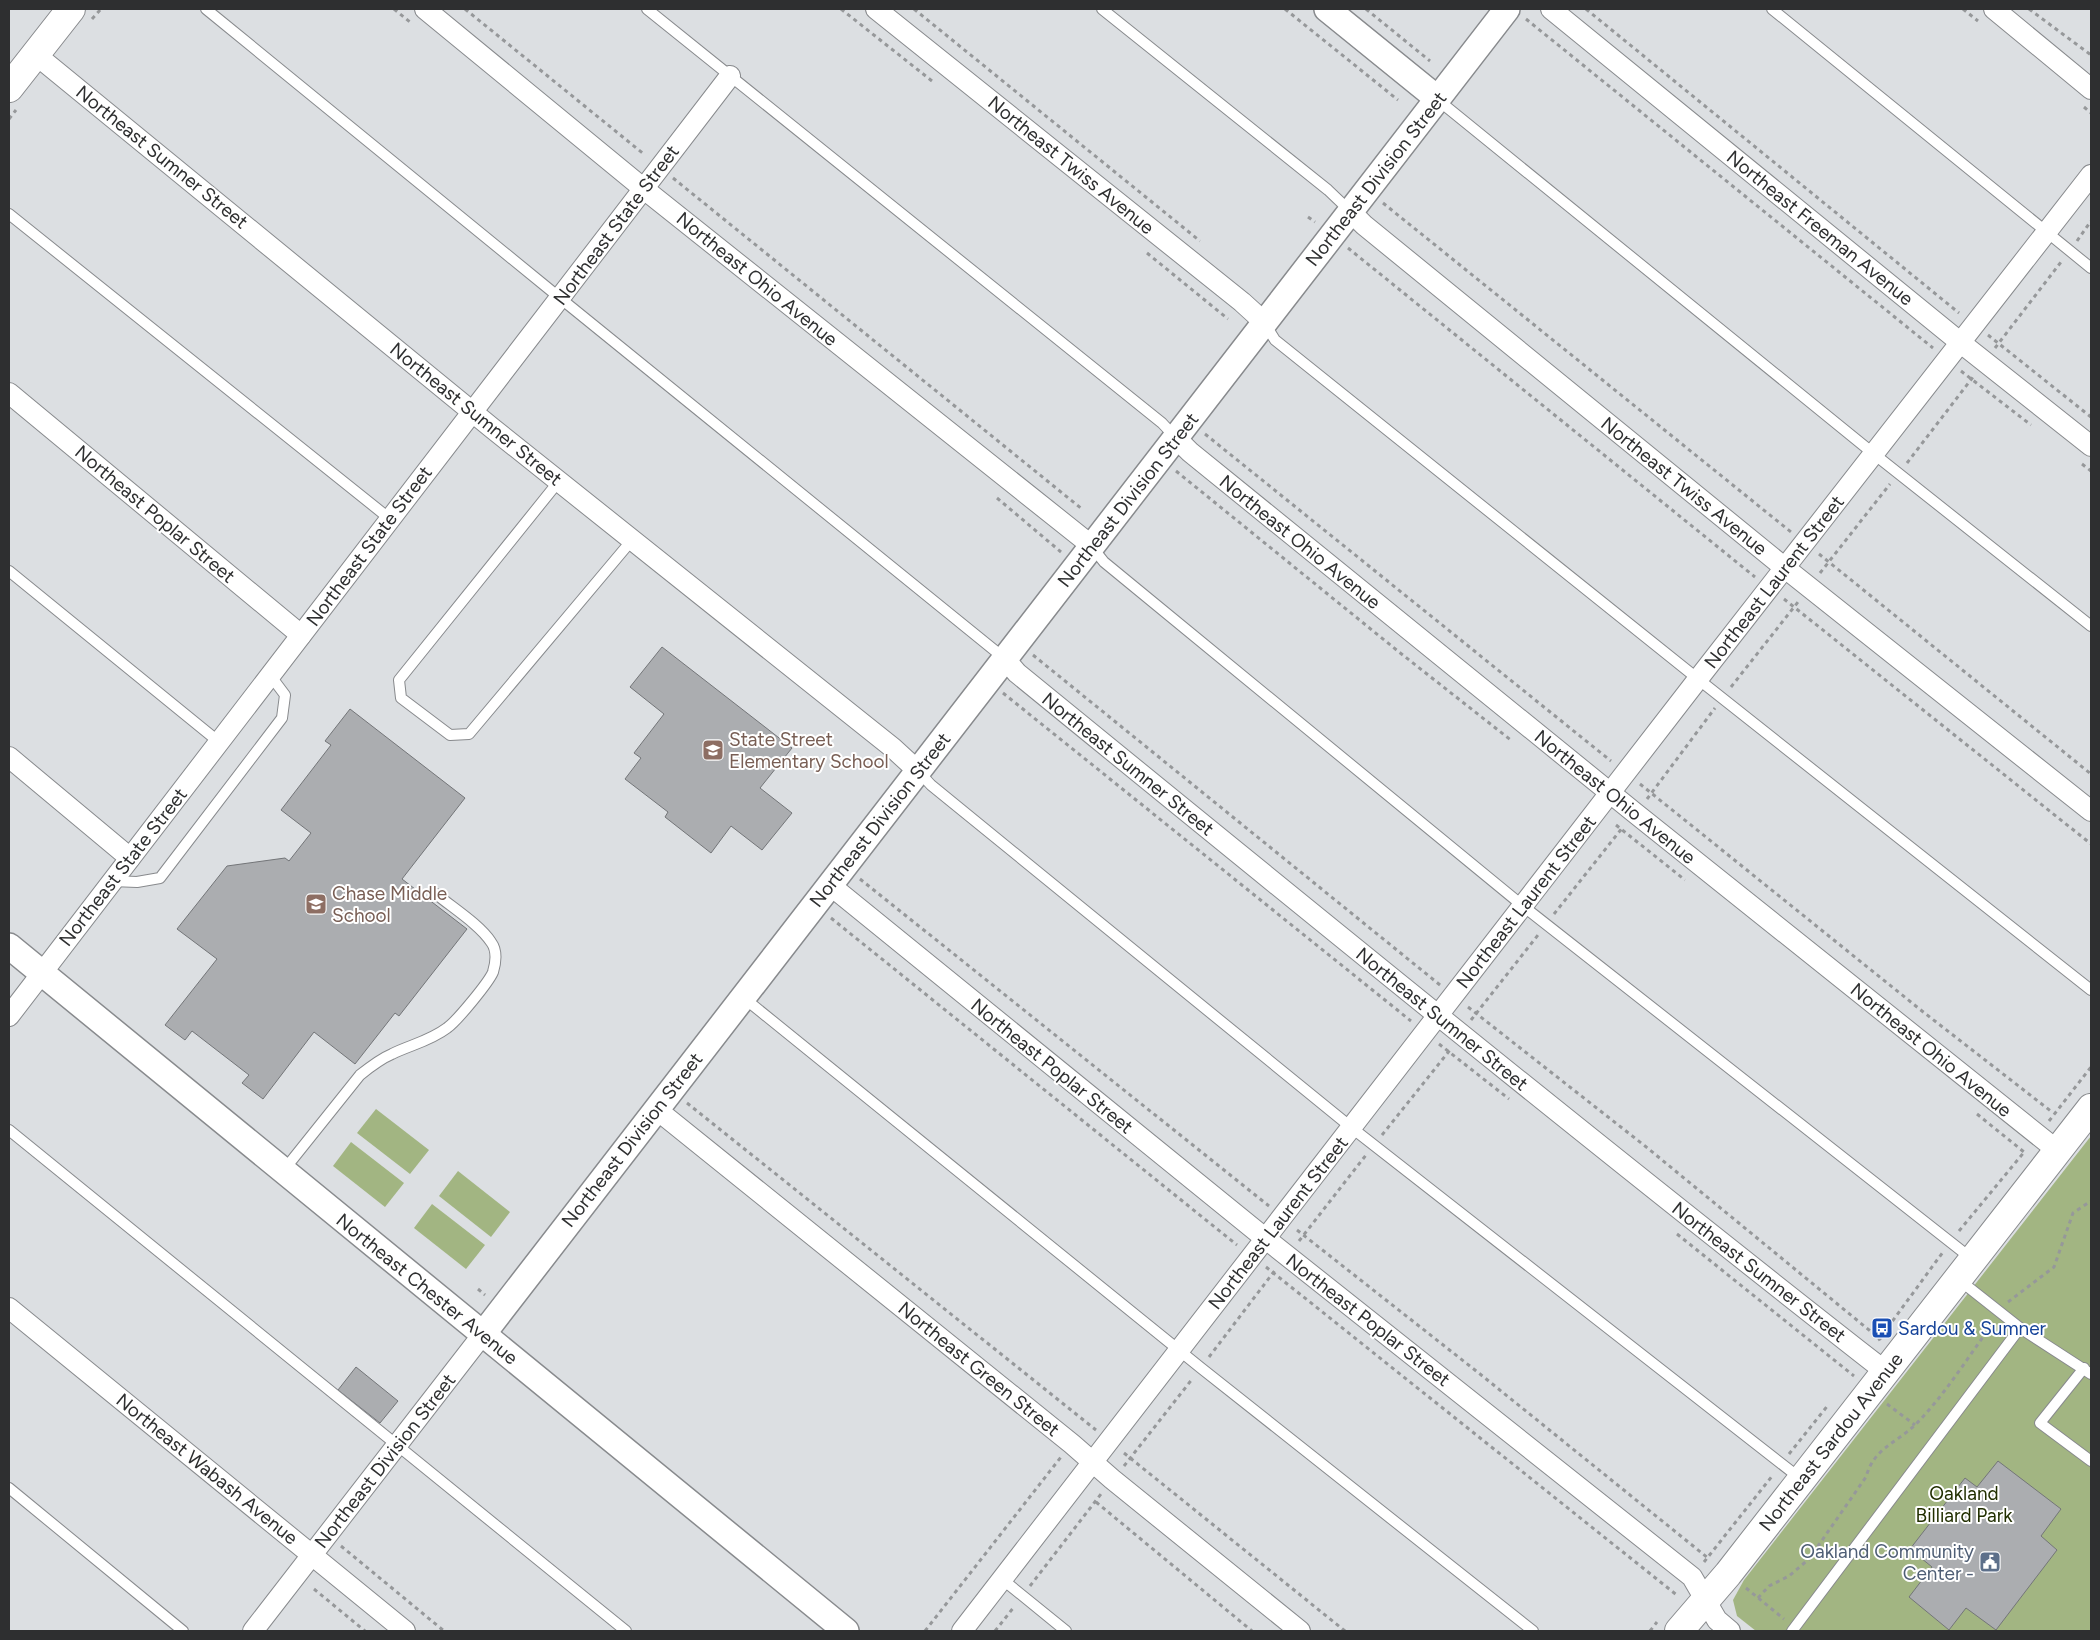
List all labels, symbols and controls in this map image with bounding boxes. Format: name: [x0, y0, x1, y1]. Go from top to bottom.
street label: Northeast Sumner Street: [71, 81, 253, 233]
street label: Northeast Division Street: [1301, 87, 1451, 271]
street label: Northeast Twiss Avenue: [983, 91, 1159, 239]
street label: Northeast State Street: [548, 140, 684, 310]
street label: Northeast Freeman Avenue: [1722, 146, 1918, 310]
street label: Northeast Ohio Avenue: [672, 207, 842, 351]
street label: Northeast Sumner Street: [385, 338, 567, 490]
street label: Northeast Division Street: [1053, 408, 1203, 592]
street label: Northeast Twiss Avenue: [1596, 412, 1772, 560]
street label: Northeast Poplar Street: [70, 440, 240, 588]
street label: Northeast State Street: [301, 461, 437, 631]
street label: Northeast Ohio Avenue: [1215, 470, 1385, 614]
street label: Northeast Laurent Street: [1699, 491, 1849, 673]
street label: Northeast Sumner Street: [1037, 688, 1219, 840]
street label: Northeast Ohio Avenue: [1530, 725, 1700, 869]
place label: State Street Elementary School: [729, 728, 889, 773]
street label: Northeast Division Street: [805, 728, 955, 912]
school or university icon: State Street Elementary School: [701, 738, 725, 762]
street label: Northeast State Street: [54, 783, 192, 951]
street label: Northeast Laurent Street: [1451, 811, 1601, 993]
place label: Chase Middle School: [332, 882, 447, 927]
school or university icon: Chase Middle School: [304, 892, 328, 916]
street label: Northeast Sumner Street: [1351, 943, 1533, 1095]
street label: Northeast Ohio Avenue: [1846, 978, 2016, 1122]
street label: Northeast Poplar Street: [966, 994, 1138, 1138]
street label: Northeast Division Street: [557, 1048, 707, 1232]
street label: Northeast Laurent Street: [1203, 1132, 1353, 1314]
street label: Northeast Sumner Street: [1667, 1197, 1851, 1347]
street label: Northeast Chester Avenue: [332, 1209, 522, 1369]
street label: Northeast Poplar Street: [1281, 1249, 1455, 1391]
street label: Northeast Green Street: [894, 1297, 1064, 1441]
bus stop icon: Sardou & Sumner: [1870, 1316, 1894, 1340]
place label: Sardou & Sumner: [1898, 1317, 2047, 1340]
street label: Northeast Sardou Avenue: [1754, 1348, 1908, 1536]
street label: Northeast Division Street: [310, 1369, 460, 1553]
street label: Northeast Wabash Avenue: [112, 1389, 302, 1549]
park label: Oakland Billiard Park: [1916, 1482, 2013, 1527]
place label: Oakland Community Center -: [1800, 1540, 1974, 1585]
public building icon: Oakland Community Center -: [1978, 1550, 2002, 1574]

